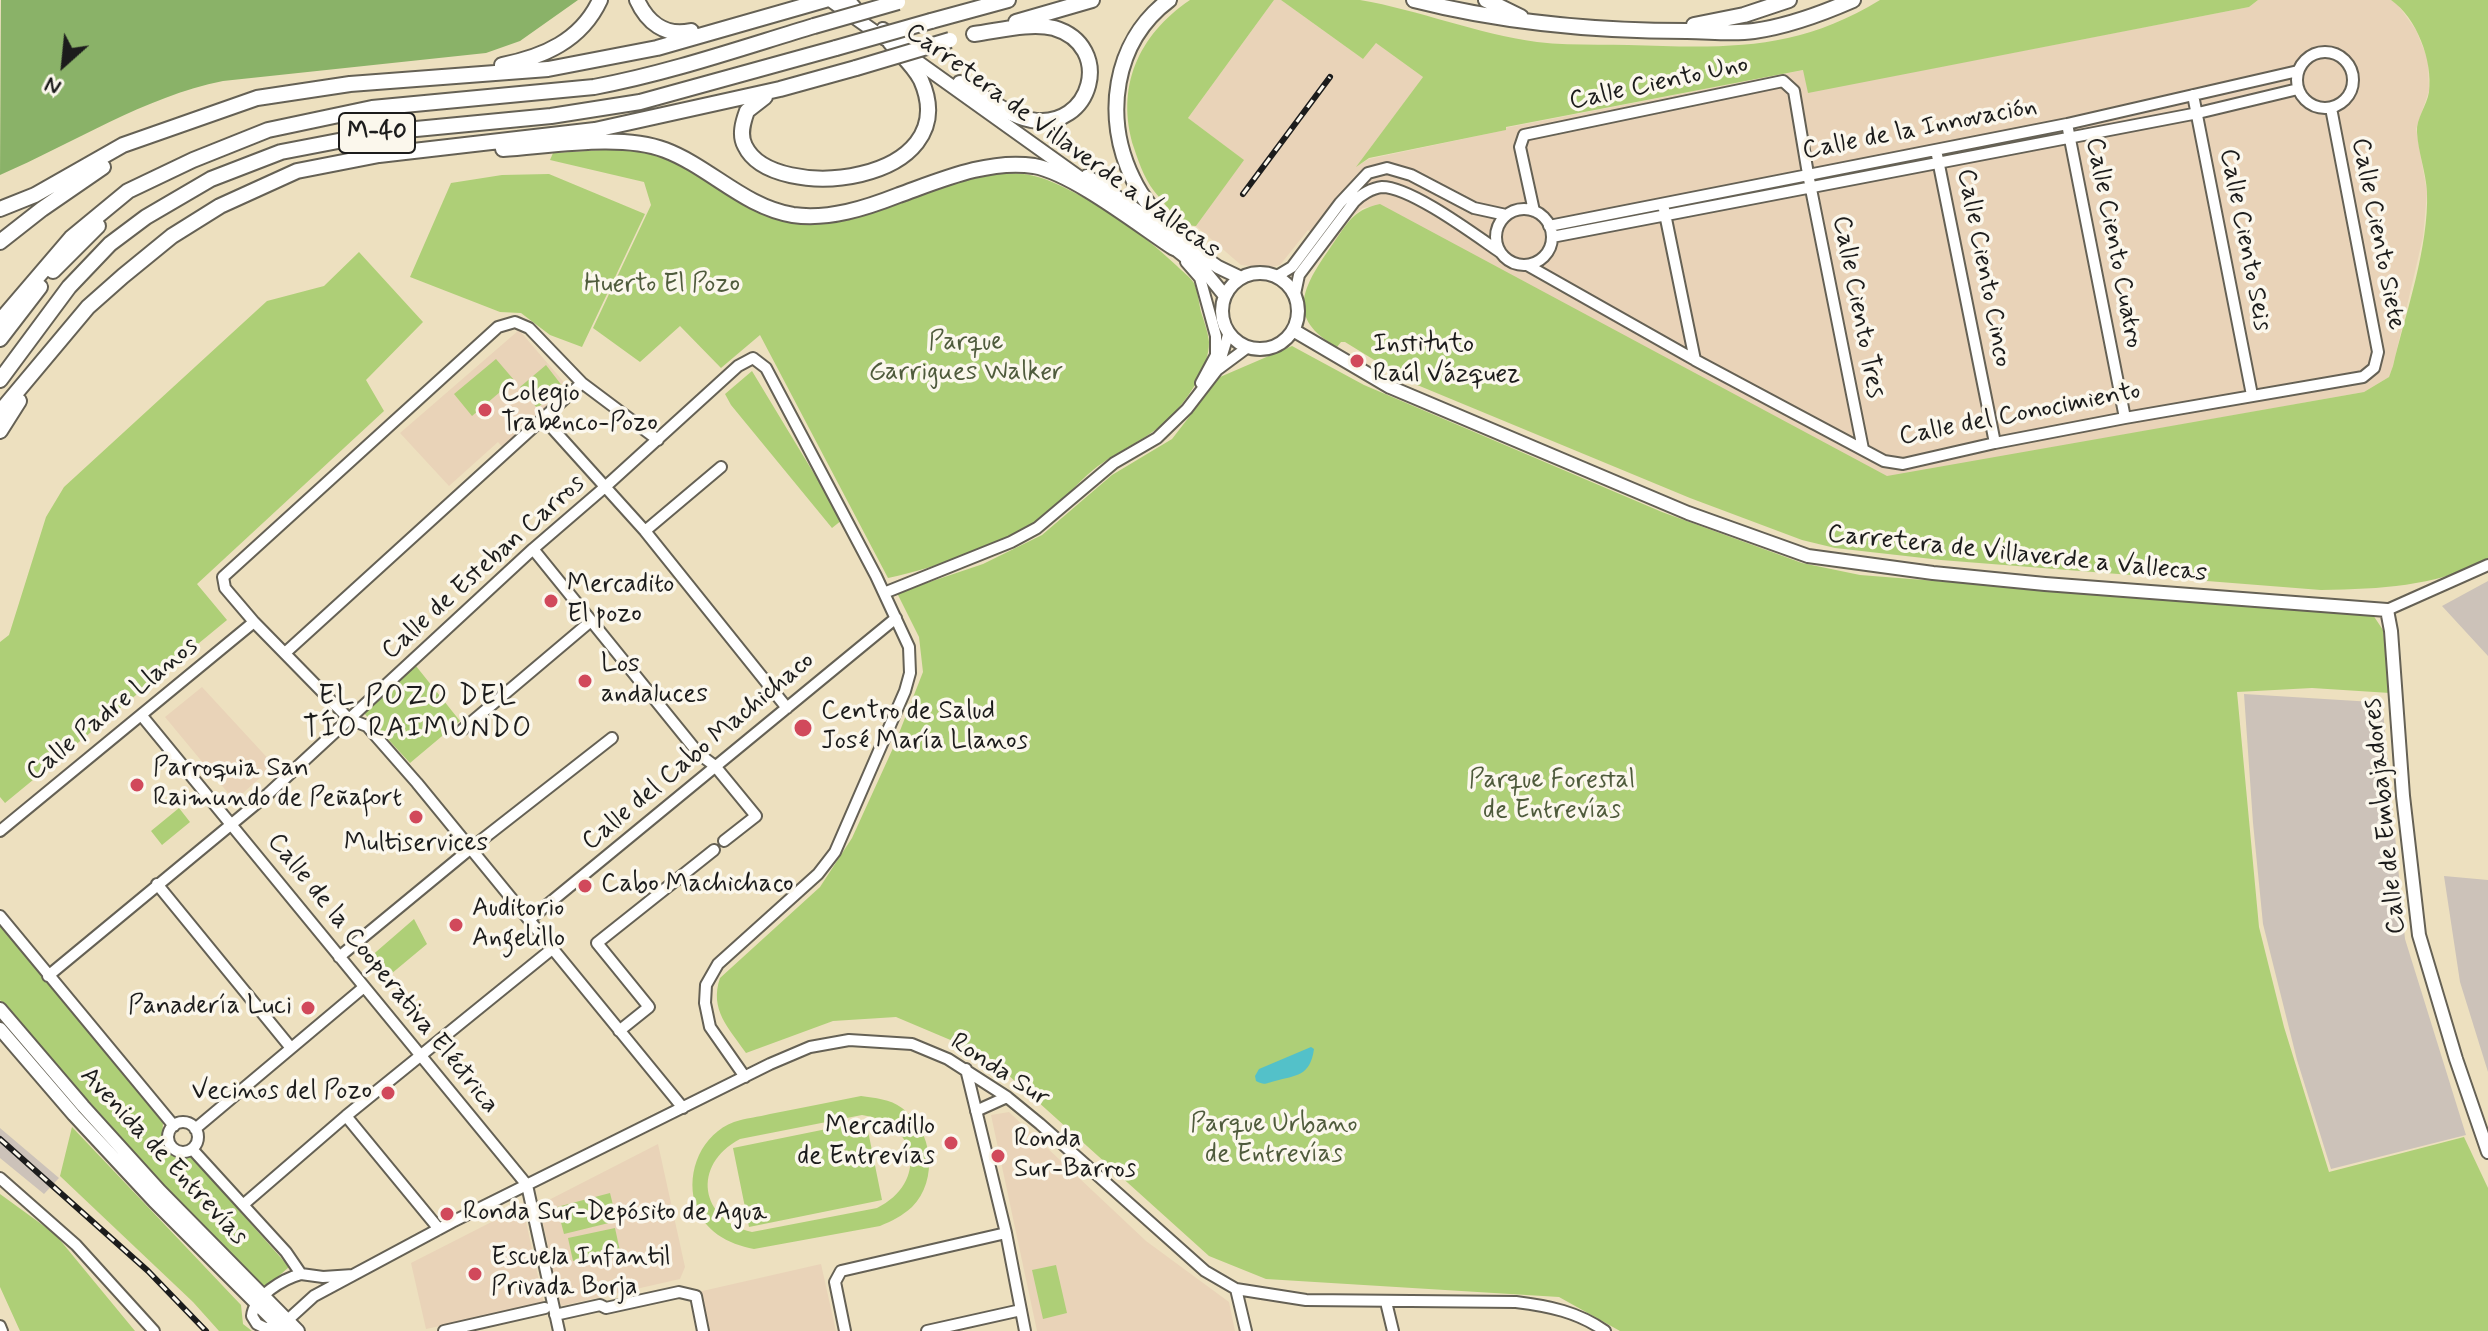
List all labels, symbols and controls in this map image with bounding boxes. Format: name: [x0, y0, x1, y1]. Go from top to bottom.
street label: Carretera de Villaverde a Vallecas: [898, 17, 1226, 267]
north arrow: [24, 24, 104, 104]
street label: Calle Ciento Uno: [1567, 50, 1751, 118]
text: N: [40, 70, 66, 101]
street label: Calle de la Innovación: [1800, 92, 2040, 168]
road number: M-40: [339, 113, 415, 153]
street label: Calle Ciento Cuatro: [2077, 135, 2149, 351]
street label: Calle Ciento Siete: [2343, 135, 2411, 333]
street label: Calle Ciento Seis: [2211, 146, 2277, 334]
street label: Calle Ciento Cinco: [1948, 166, 2018, 370]
street label: Calle Ciento Tres: [1824, 213, 1890, 401]
park label: Huerto El Pozo: [584, 270, 740, 302]
park label: Parque Garrigues Walker: [869, 328, 1063, 390]
place label: Instituto Raúl Vázquez: [1373, 330, 1520, 392]
marker: Instituto Raúl Vázquez: [1348, 352, 1366, 370]
street label: Calle del Conocimiento: [1897, 376, 2143, 454]
place label: Colegio Trabenco-Pozo: [501, 379, 658, 440]
marker: Colegio Trabenco-Pozo: [476, 401, 494, 419]
street label: Calle de Esteban Carros: [376, 469, 592, 667]
street label: Carretera de Villaverde a Vallecas: [1826, 520, 2208, 590]
place label: Mercadito El pozo: [567, 570, 674, 632]
marker: Mercadito El pozo: [542, 592, 560, 610]
street label: Calle Padre Llanos: [21, 631, 205, 789]
street label: Calle del Cabo Machichaco: [577, 646, 821, 858]
place label: Los andaluces: [601, 650, 708, 712]
marker: Los andaluces: [576, 672, 594, 690]
district label: EL POZO DEL TÍO RAIMUNDO: [302, 681, 534, 747]
street label: Calle de Embajadores: [2358, 696, 2414, 936]
place label: Centro de Salud José María Llanos: [821, 697, 1028, 758]
marker: Centro de Salud José María Llanos: [792, 717, 814, 739]
place label: Parroquia San Raimundo de Peñafort: [153, 754, 402, 816]
park label: Parque Forestal de Entrevías: [1469, 766, 1635, 828]
marker: Parroquia San Raimundo de Peñafort: [128, 776, 146, 794]
marker: Multiservices: [407, 808, 425, 826]
street label: Calle de la Cooperativa Eléctrica: [259, 828, 505, 1120]
place label: Multiservices: [344, 829, 488, 861]
place label: Cabo Machichaco: [601, 870, 793, 902]
marker: Cabo Machichaco: [576, 877, 594, 895]
place label: Auditorio Angelillo: [472, 894, 565, 956]
marker: Auditorio Angelillo: [447, 916, 465, 934]
place label: Panadería Luci: [128, 992, 292, 1024]
marker: Panadería Luci: [299, 999, 317, 1017]
street label: Ronda Sur: [944, 1027, 1054, 1115]
street label: Avenida de Entrevías: [72, 1061, 254, 1253]
place label: Vecinos del Pozo: [192, 1077, 372, 1109]
marker: Vecinos del Pozo: [379, 1084, 397, 1102]
park label: Parque Urbano de Entrevías: [1190, 1110, 1358, 1172]
place label: Mercadillo de Entrevías: [797, 1112, 935, 1174]
place label: Ronda Sur-Barros: [1014, 1125, 1136, 1186]
marker: Mercadillo de Entrevías: [942, 1134, 960, 1152]
marker: Ronda Sur-Barros: [989, 1147, 1007, 1165]
place label: Ronda Sur-Depósito de Agua: [463, 1198, 767, 1230]
marker: Ronda Sur-Depósito de Agua: [438, 1205, 456, 1223]
place label: Escuela Infantil Privada Borja: [491, 1243, 671, 1304]
marker: Escuela Infantil Privada Borja: [466, 1265, 484, 1283]

